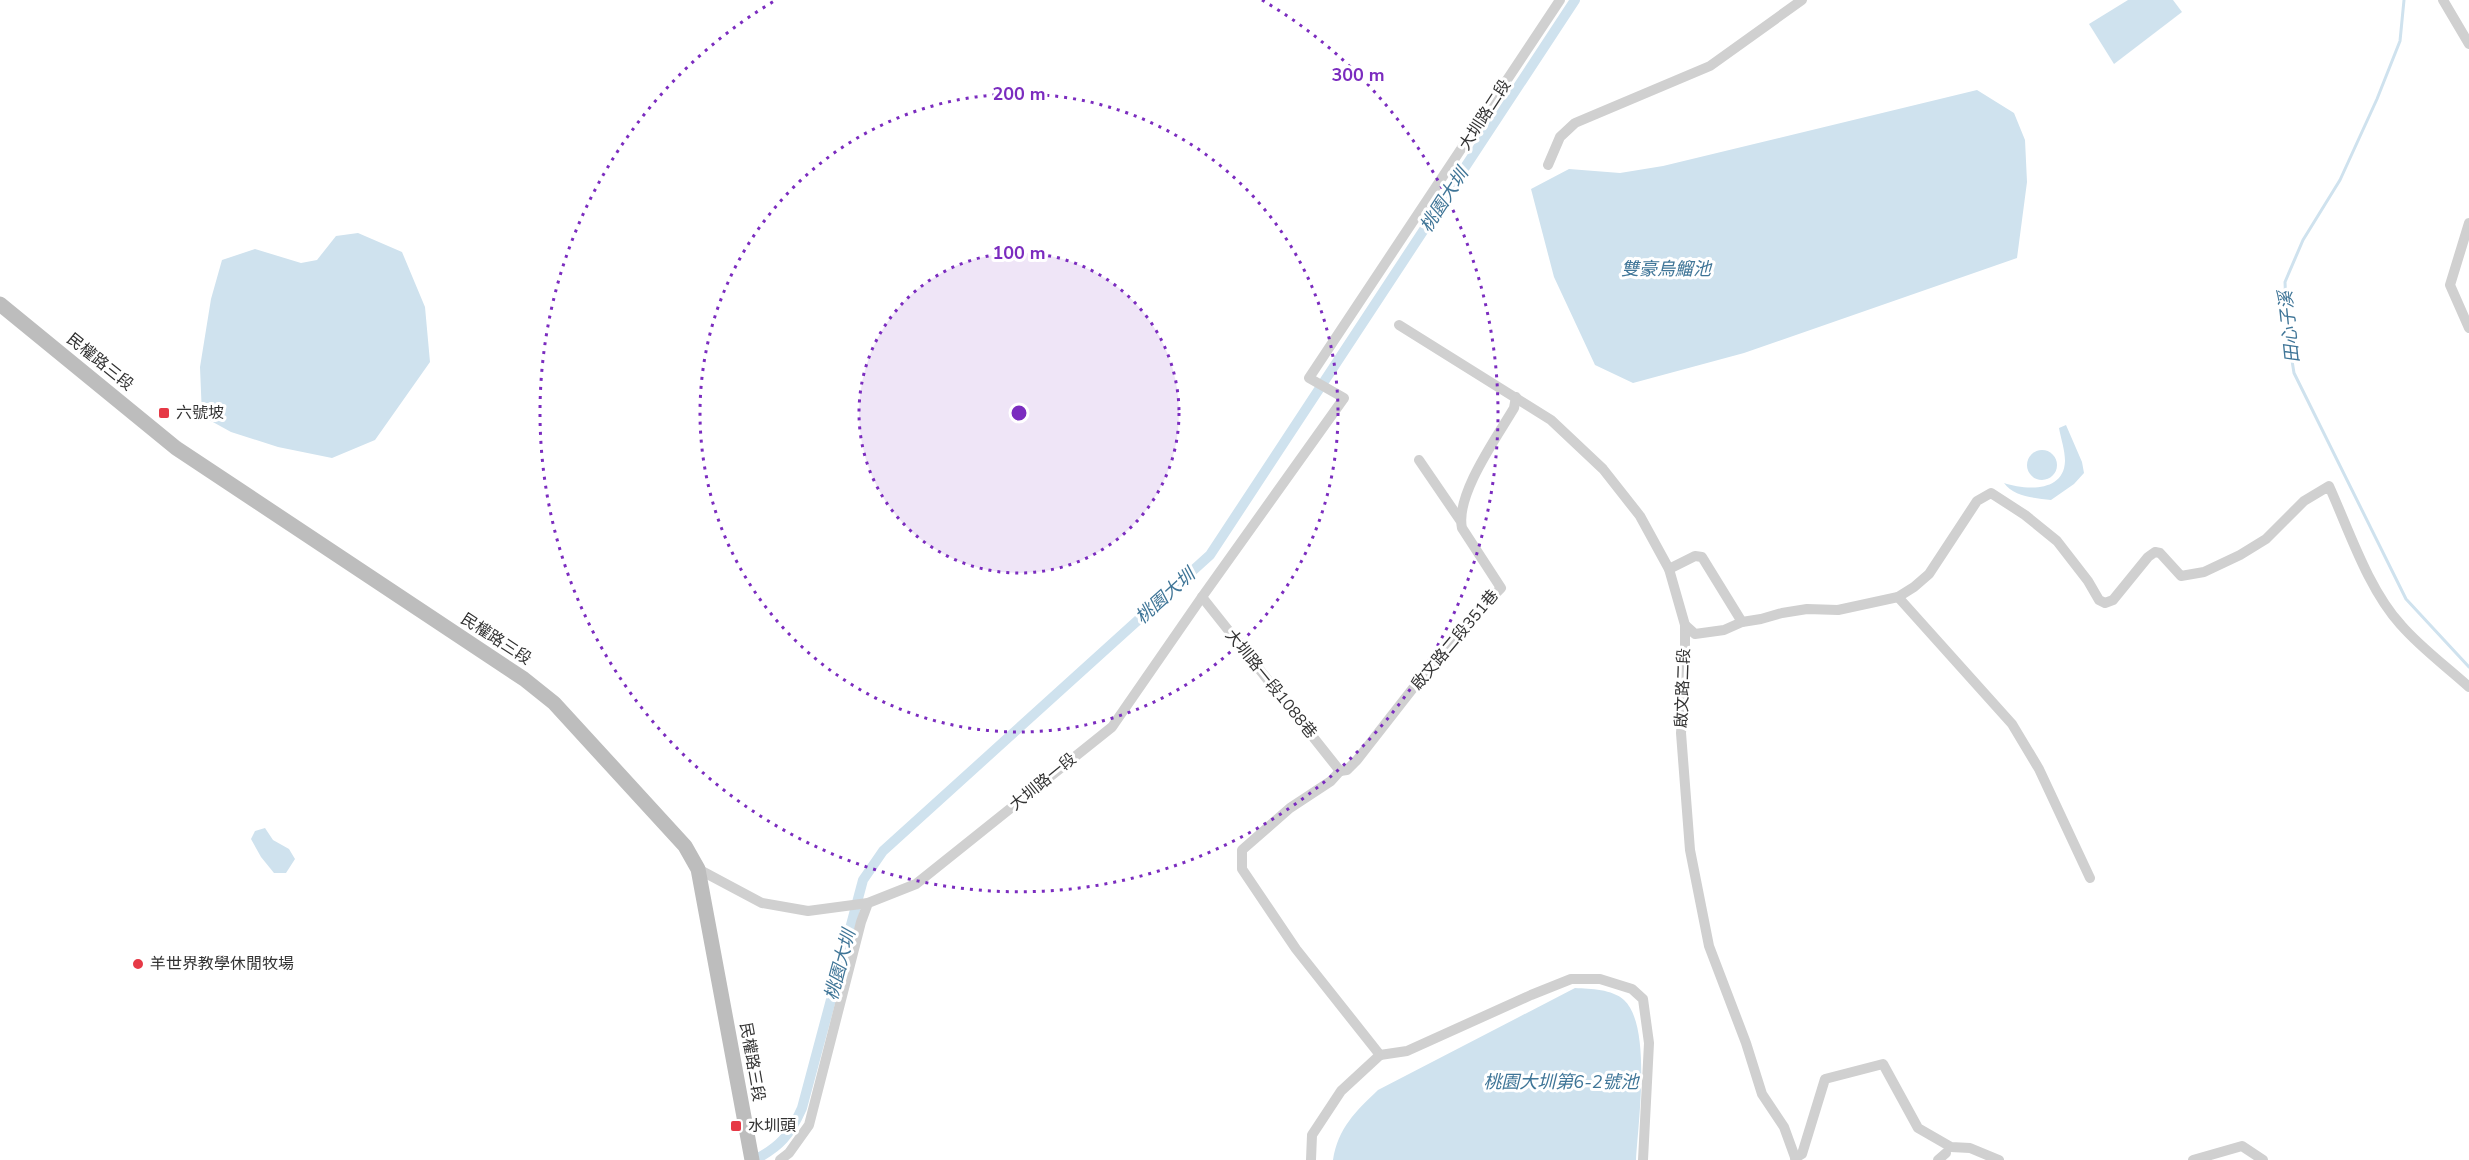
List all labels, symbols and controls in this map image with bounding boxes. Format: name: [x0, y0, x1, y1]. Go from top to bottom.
text: 300 m: [1331, 63, 1385, 87]
street label: 大圳路二段: [1454, 75, 1516, 155]
text: 200 m: [992, 82, 1046, 106]
water label: 桃園大圳: [1414, 161, 1475, 237]
text: 100 m: [992, 241, 1046, 265]
water label: 雙豪烏鰡池: [1621, 257, 1713, 281]
water label: 田心子溪: [2273, 287, 2305, 364]
street label: 民權路三段: [62, 328, 138, 396]
place label: 六號坡: [176, 402, 224, 424]
centre of rings: [1009, 403, 1029, 423]
marker: 六號坡: [157, 406, 171, 420]
water label: 桃園大圳: [1130, 561, 1202, 629]
street label: 啟文路二段351巷: [1406, 585, 1504, 695]
street label: 民權路三段: [456, 608, 536, 670]
street label: 大圳路一段1088巷: [1220, 625, 1322, 743]
street label: 啟文路二段: [1671, 648, 1695, 728]
street label: 大圳路一段: [1005, 748, 1081, 816]
water label: 桃園大圳: [819, 924, 862, 1003]
place label: 羊世界教學休閒牧場: [150, 953, 294, 975]
marker: 羊世界教學休閒牧場: [131, 957, 145, 971]
street label: 民權路三段: [734, 1021, 770, 1103]
water label: 桃園大圳第6-2號池: [1483, 1070, 1641, 1094]
place label: 水圳頭: [748, 1115, 796, 1137]
marker: 水圳頭: [729, 1119, 743, 1133]

